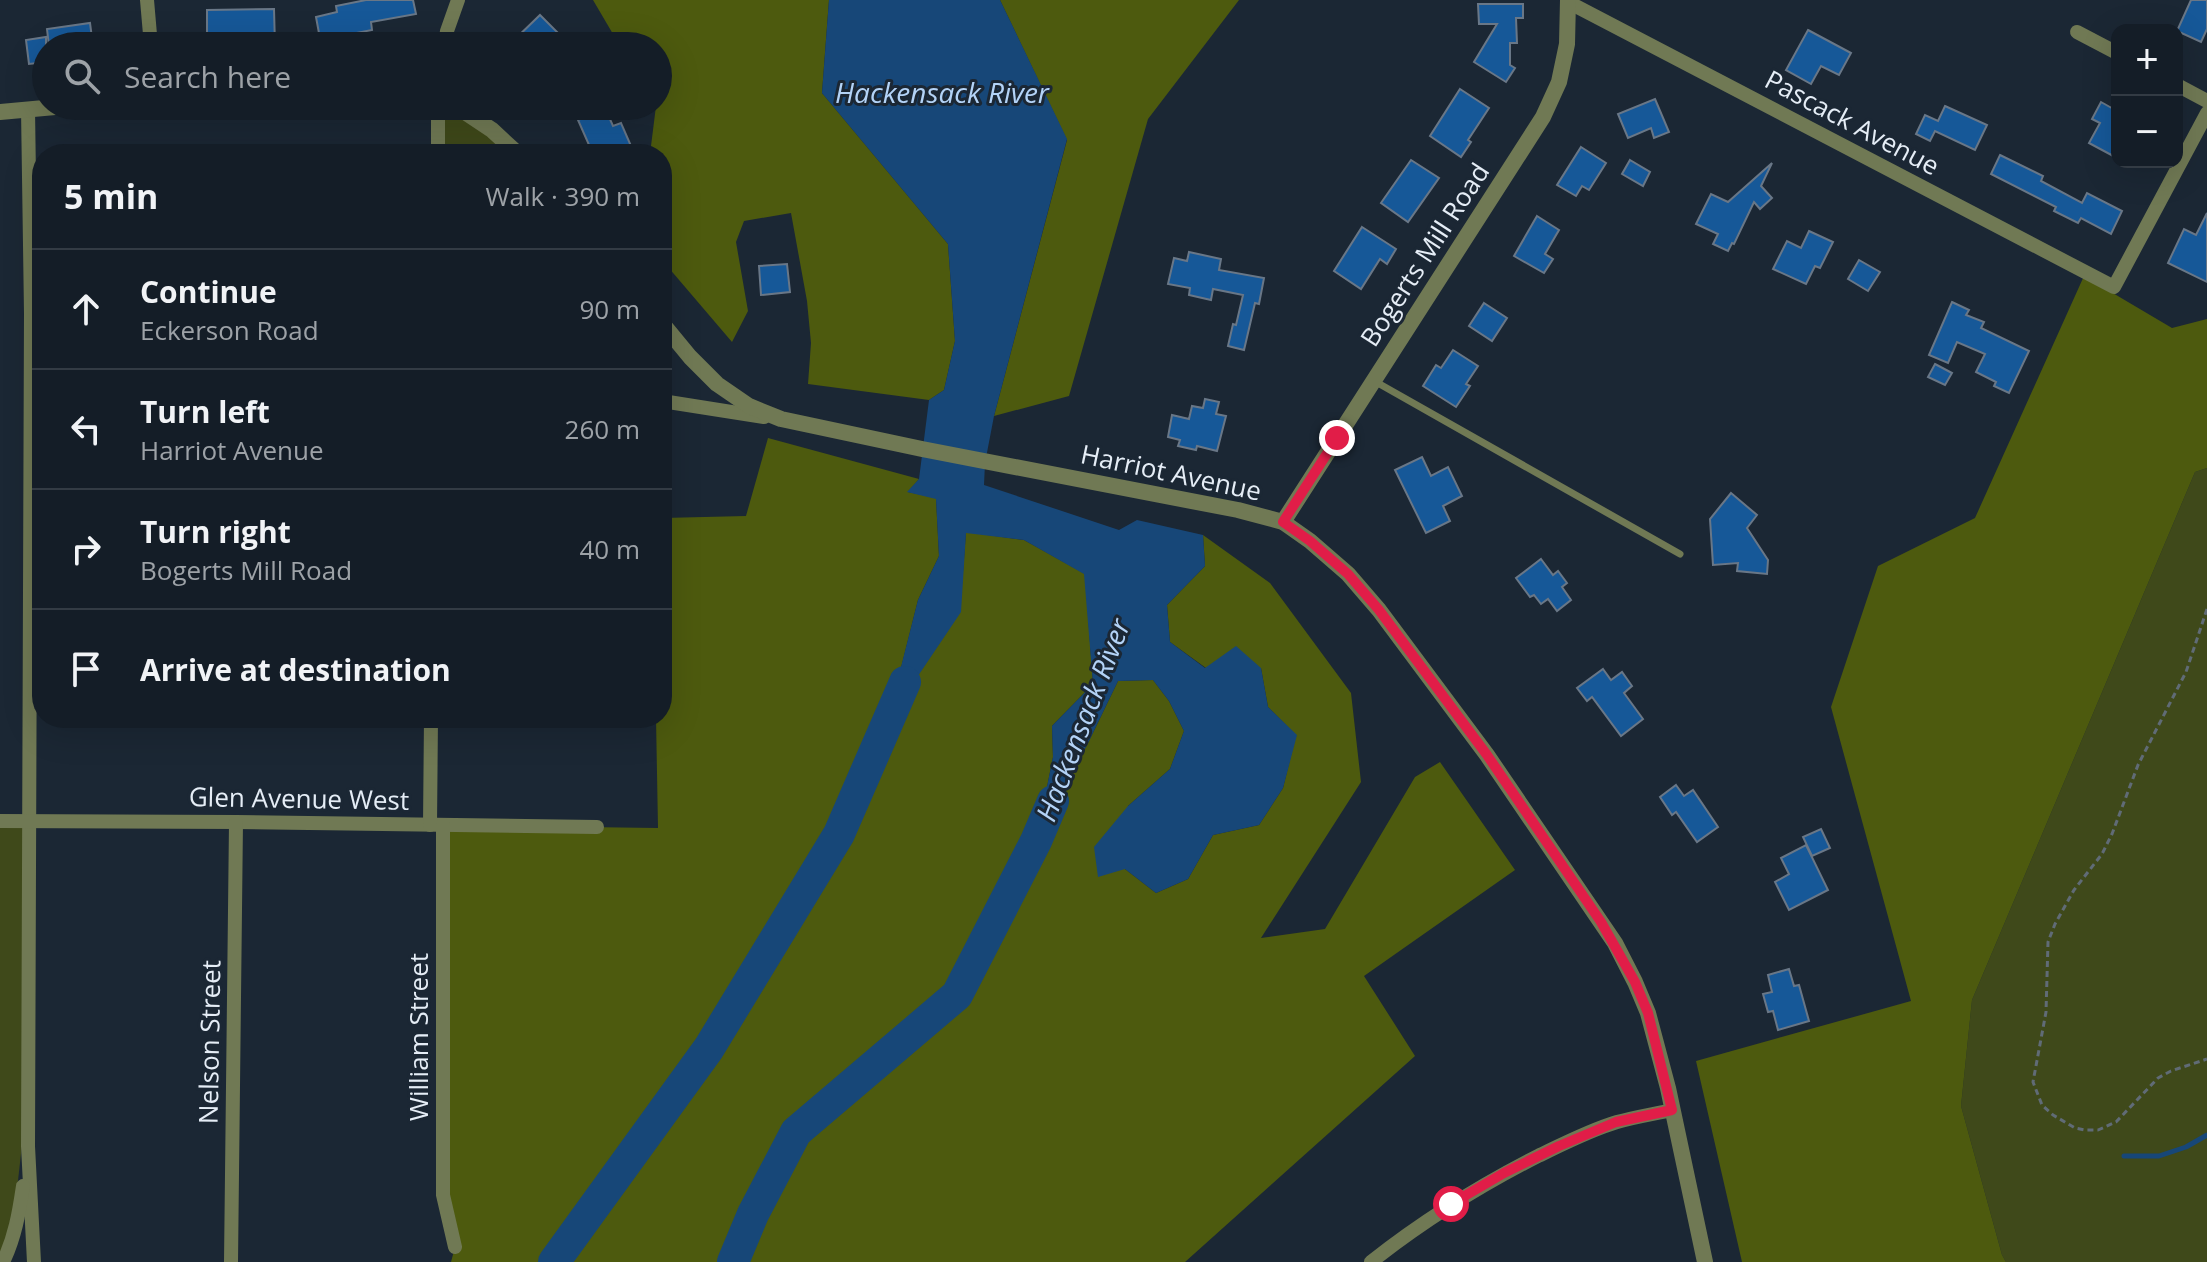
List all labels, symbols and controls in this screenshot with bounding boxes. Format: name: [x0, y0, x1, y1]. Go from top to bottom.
map controls: [2111, 24, 2183, 168]
button: +: [2111, 24, 2183, 96]
search box: [32, 32, 672, 120]
icon: search: [60, 54, 104, 98]
text: Search here: [124, 56, 291, 97]
street label: Pascack Avenue: [1759, 61, 1946, 183]
water label: Hackensack River: [835, 73, 1050, 111]
button: −: [2111, 96, 2183, 168]
street label: Bogerts Mill Road: [1351, 156, 1497, 353]
text: 5 min: [64, 173, 158, 219]
text: Walk · 390 m: [486, 178, 640, 214]
text: Continue: [140, 271, 277, 312]
icon: ahead: [64, 287, 108, 331]
text: 90 m: [579, 291, 640, 327]
text: Eckerson Road: [140, 312, 319, 348]
text: Turn left: [140, 391, 270, 432]
icon: left: [64, 407, 108, 451]
text: 260 m: [565, 411, 640, 447]
route end: [1319, 420, 1355, 456]
text: Harriot Avenue: [140, 432, 324, 468]
street label: Harriot Avenue: [1078, 435, 1265, 509]
text: Turn right: [140, 511, 291, 552]
icon: right: [64, 527, 108, 571]
text: 40 m: [579, 531, 640, 567]
text: Bogerts Mill Road: [140, 552, 352, 588]
water label: Hackensack River: [1026, 612, 1138, 826]
icon: arrive: [64, 647, 108, 691]
text: Arrive at destination: [140, 649, 451, 690]
street label: Glen Avenue West: [189, 778, 409, 818]
street label: William Street: [400, 953, 436, 1121]
street label: Nelson Street: [190, 960, 228, 1124]
route start: [1433, 1186, 1469, 1222]

